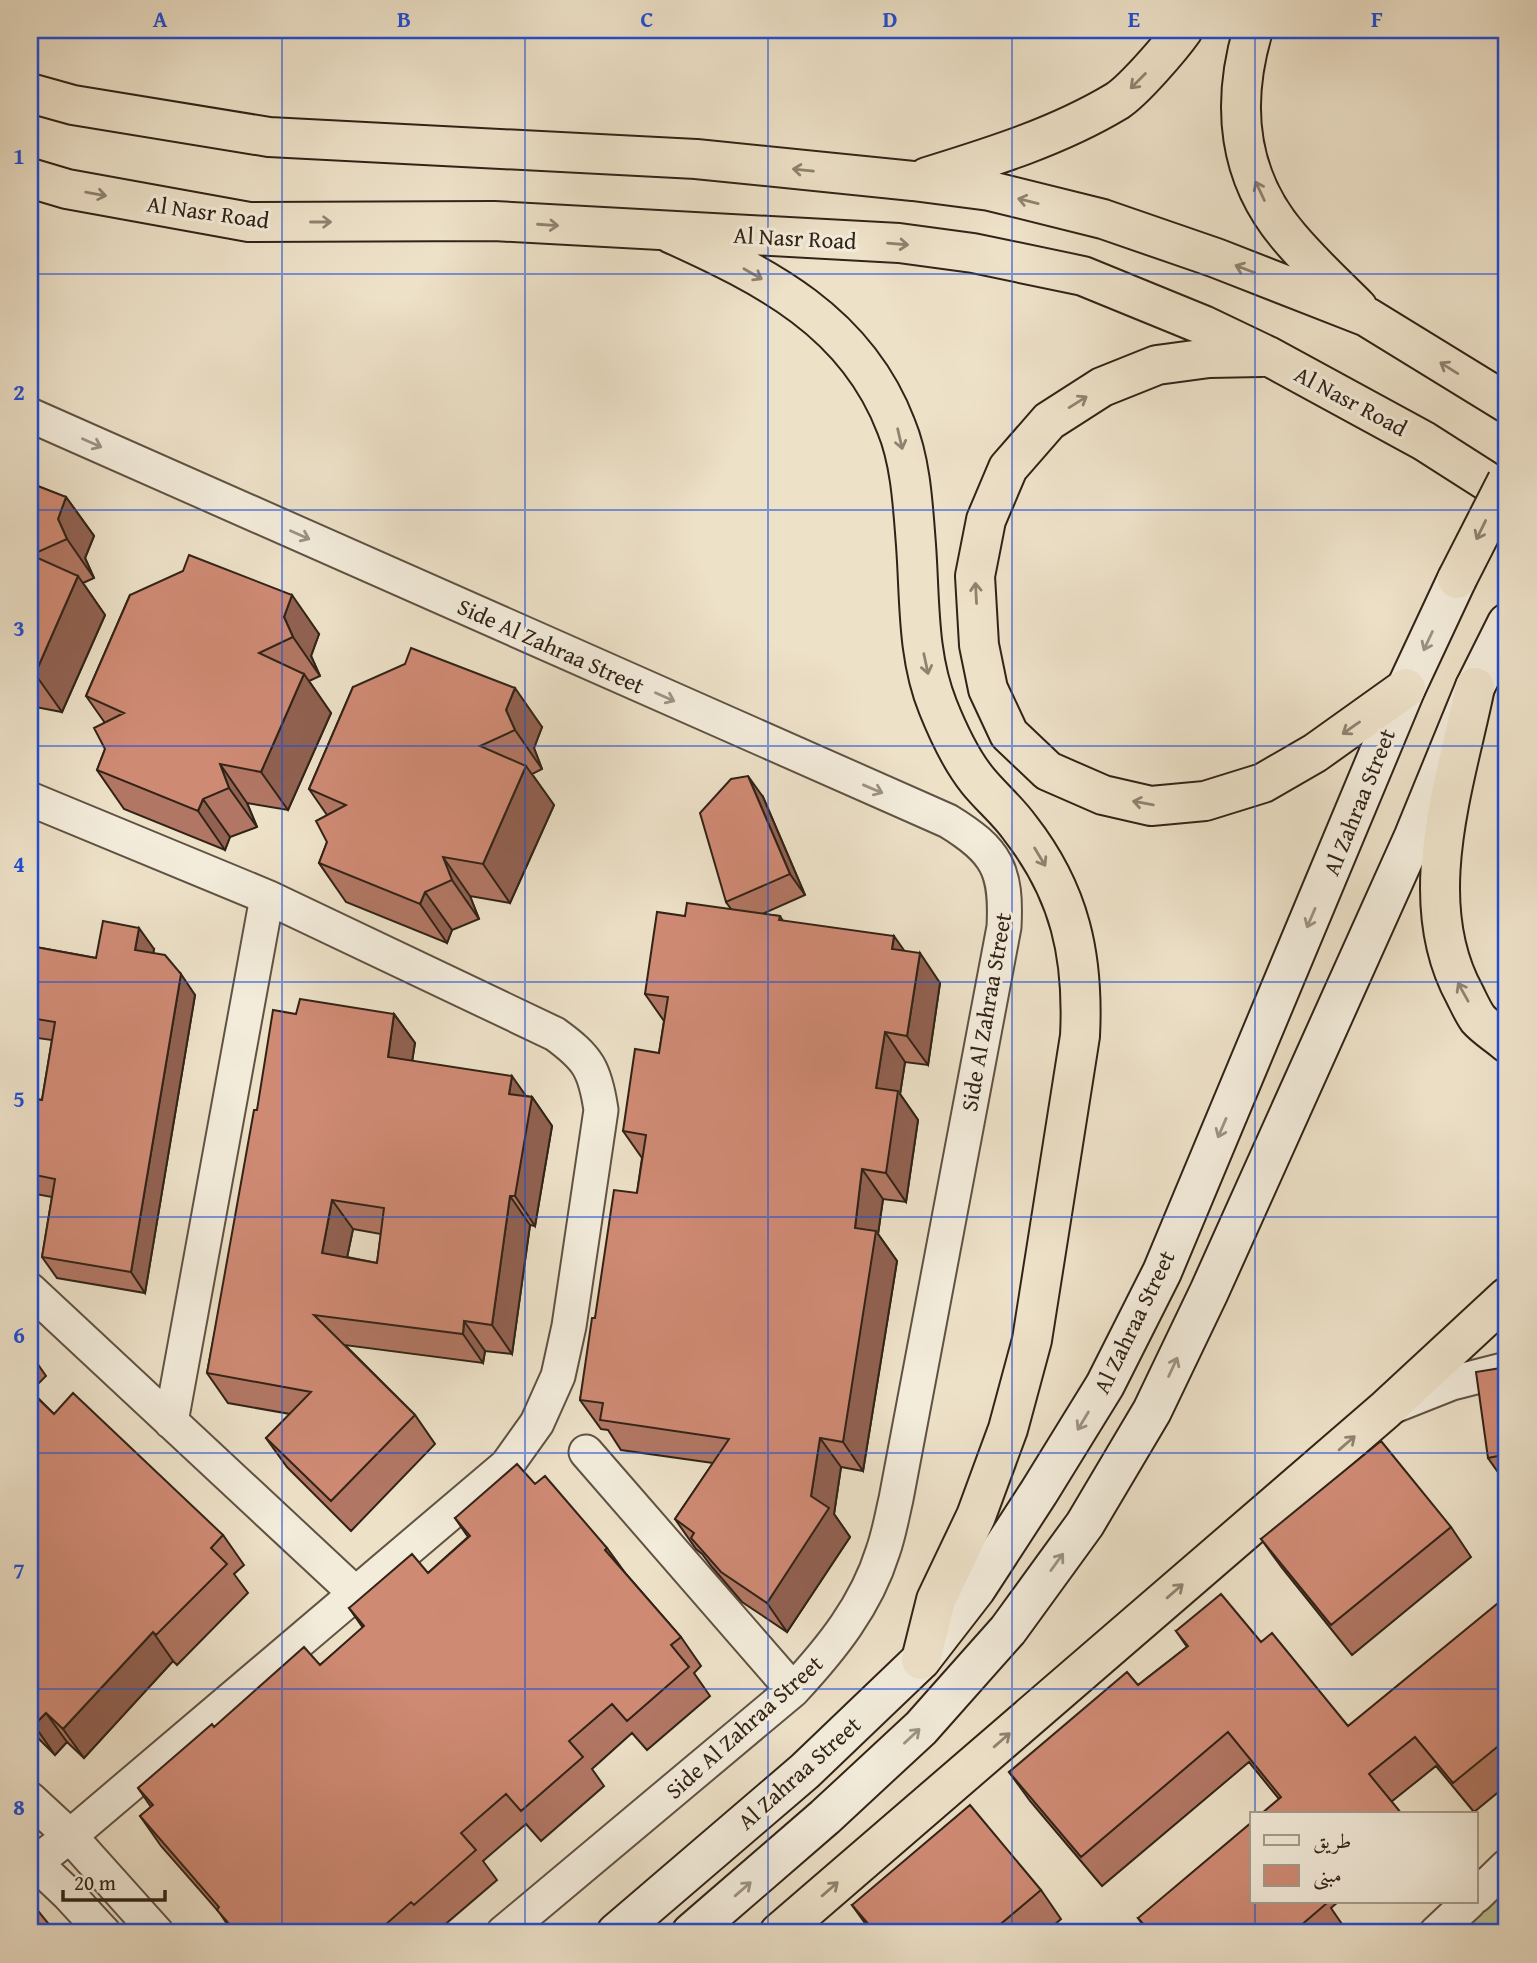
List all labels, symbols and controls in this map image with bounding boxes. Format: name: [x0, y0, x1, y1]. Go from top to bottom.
text: A: [153, 2, 168, 35]
text: B: [397, 2, 411, 35]
text: C: [640, 2, 654, 35]
text: D: [883, 2, 898, 35]
text: E: [1128, 2, 1140, 35]
text: F: [1371, 2, 1383, 35]
one-way arrow: [1130, 72, 1147, 89]
text: 1: [13, 139, 25, 172]
one-way arrow: [792, 163, 815, 176]
one-way arrow: [1253, 181, 1266, 202]
street label: Al Nasr Road: [145, 187, 272, 237]
one-way arrow: [84, 188, 107, 201]
one-way arrow: [1017, 194, 1040, 207]
one-way arrow: [309, 215, 332, 229]
one-way arrow: [536, 218, 559, 231]
street label: Al Nasr Road: [733, 218, 858, 257]
one-way arrow: [886, 238, 909, 251]
one-way arrow: [1234, 261, 1256, 274]
one-way arrow: [742, 268, 763, 281]
street label: Al Nasr Road: [1289, 357, 1414, 444]
one-way arrow: [1439, 360, 1459, 374]
text: 2: [13, 375, 25, 408]
one-way arrow: [1068, 395, 1088, 409]
one-way arrow: [893, 427, 907, 450]
one-way arrow: [81, 437, 102, 450]
one-way arrow: [1474, 519, 1488, 540]
one-way arrow: [289, 529, 310, 542]
one-way arrow: [969, 582, 982, 605]
street label: Side Al Zahraa Street: [452, 589, 650, 702]
text: 3: [13, 611, 25, 644]
one-way arrow: [1421, 630, 1434, 651]
one-way arrow: [920, 652, 934, 675]
one-way arrow: [654, 691, 675, 704]
one-way arrow: [1342, 721, 1361, 735]
street label: Al Zahraa Street: [1314, 723, 1403, 880]
one-way arrow: [862, 783, 883, 796]
one-way arrow: [1132, 796, 1155, 809]
text: 4: [13, 847, 25, 880]
one-way arrow: [1034, 847, 1048, 867]
one-way arrow: [1304, 907, 1317, 929]
street label: Side Al Zahraa Street: [952, 910, 1019, 1114]
one-way arrow: [1456, 982, 1469, 1003]
text: 5: [13, 1082, 25, 1115]
one-way arrow: [1215, 1117, 1228, 1138]
street label: Al Zahraa Street: [1085, 1245, 1183, 1399]
text: 6: [13, 1318, 25, 1351]
one-way arrow: [1167, 1357, 1180, 1378]
one-way arrow: [1075, 1411, 1089, 1431]
one-way arrow: [1338, 1435, 1356, 1451]
one-way arrow: [1050, 1553, 1064, 1572]
text: 7: [13, 1554, 25, 1587]
one-way arrow: [1165, 1583, 1183, 1599]
street label: Side Al Zahraa Street: [660, 1649, 828, 1805]
street label: Al Zahraa Street: [732, 1711, 866, 1835]
one-way arrow: [903, 1728, 920, 1745]
one-way arrow: [993, 1732, 1011, 1748]
text: 8: [13, 1790, 25, 1823]
legend: [1250, 1812, 1478, 1904]
text: طريق: [1313, 1825, 1351, 1856]
scale bar: [63, 1858, 164, 1902]
text: مبنى: [1313, 1859, 1342, 1890]
text: 20 m: [74, 1867, 116, 1898]
one-way arrow: [733, 1881, 751, 1897]
one-way arrow: [821, 1881, 839, 1897]

